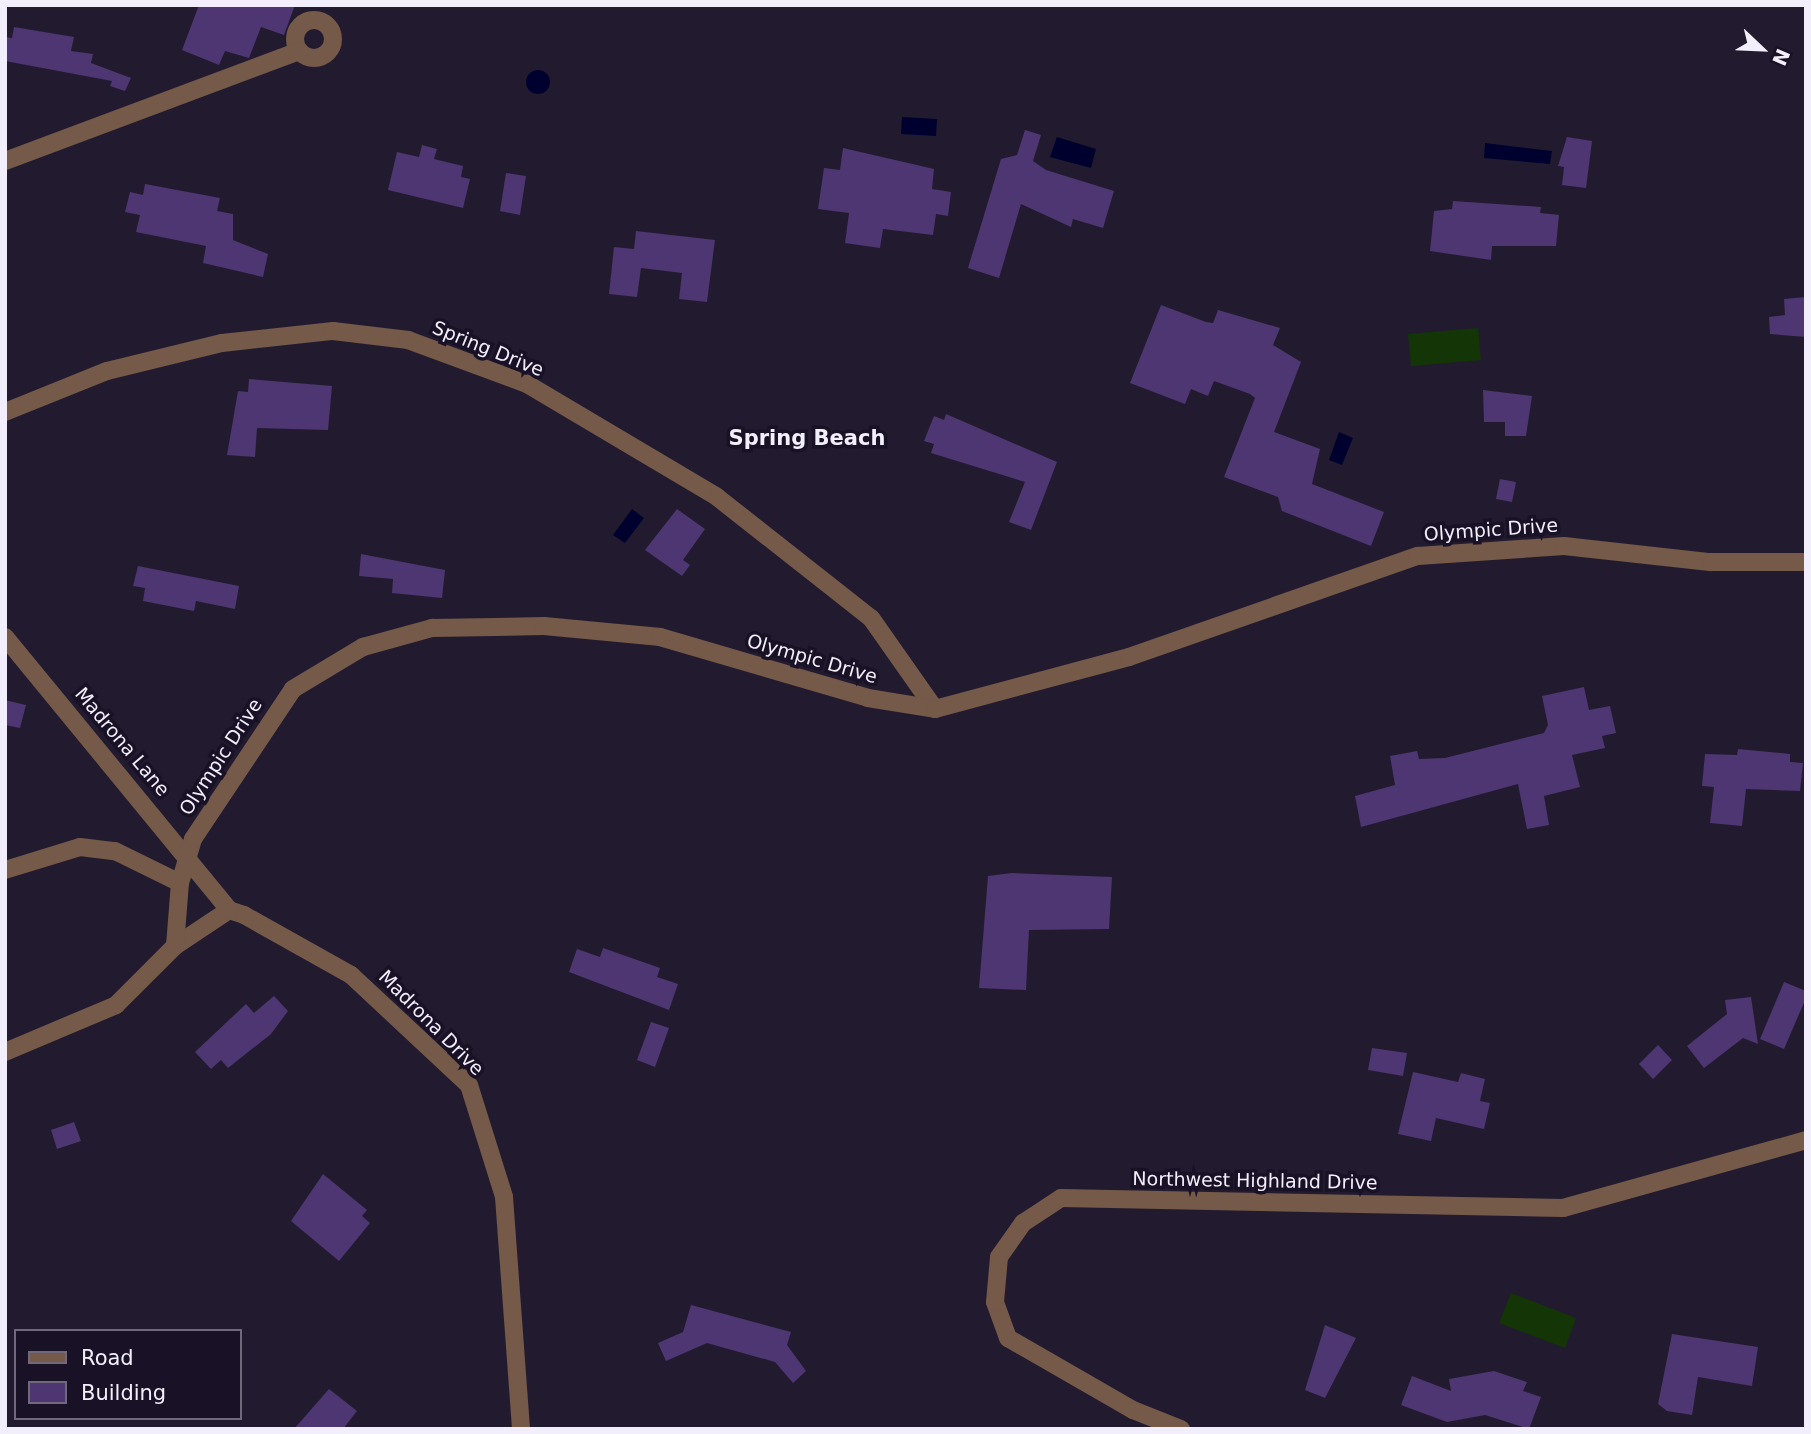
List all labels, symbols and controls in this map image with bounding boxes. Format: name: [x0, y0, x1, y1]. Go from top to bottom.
north arrow: [1727, 14, 1797, 84]
text: N: [1768, 46, 1795, 69]
street label: Spring Drive: [429, 316, 547, 382]
district label: Spring Beach: [729, 425, 885, 451]
street label: Olympic Drive: [1423, 514, 1559, 546]
street label: Olympic Drive: [744, 630, 880, 688]
street label: Madrona Lane: [70, 683, 174, 801]
street label: Olympic Drive: [175, 694, 267, 820]
street label: Madrona Drive: [374, 966, 488, 1080]
street label: Northwest Highland Drive: [1132, 1167, 1378, 1195]
legend: [14, 1329, 242, 1420]
text: Road: [81, 1346, 134, 1370]
text: Building: [81, 1381, 166, 1405]

